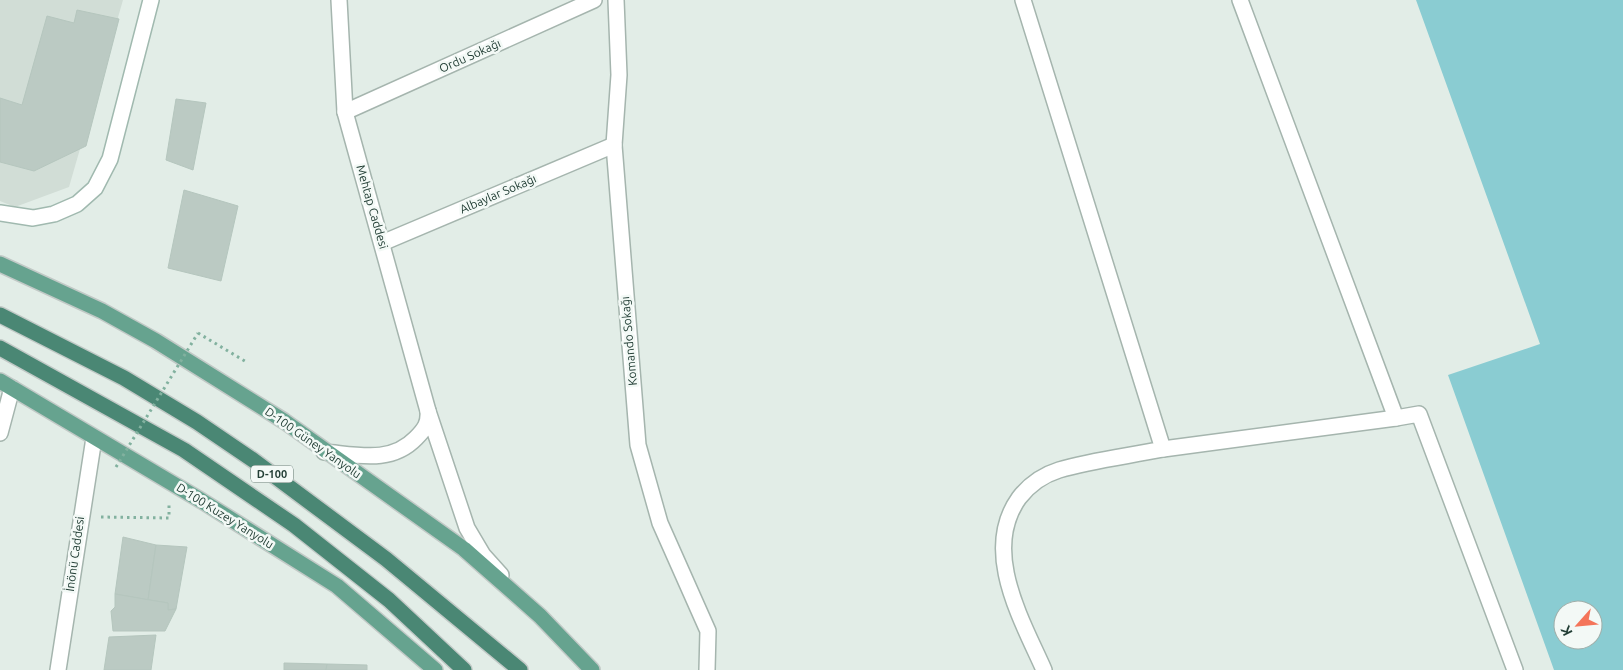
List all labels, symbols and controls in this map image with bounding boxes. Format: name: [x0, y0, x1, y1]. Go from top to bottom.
street label: Ordu Sokağı: [437, 36, 503, 75]
street label: Mehtap Caddesi: [354, 163, 391, 250]
street label: Albaylar Sokağı: [458, 172, 538, 216]
street label: Komando Sokağı: [618, 296, 639, 386]
street label: D-100 Güney Yanyolu: [262, 404, 364, 482]
road number: D-100: [251, 466, 293, 482]
street label: D-100 Kuzey Yanyolu: [174, 480, 276, 551]
street label: İnönü Caddesi: [63, 515, 86, 592]
north arrow: [1553, 600, 1603, 650]
text: K: [1557, 623, 1576, 639]

